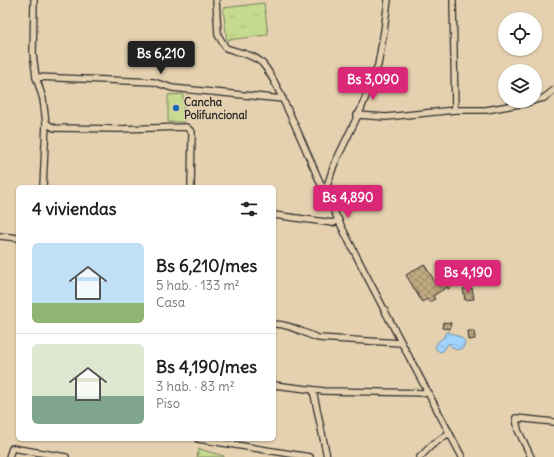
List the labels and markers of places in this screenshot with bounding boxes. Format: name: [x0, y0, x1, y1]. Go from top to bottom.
pin: Bs 6,210: [120, 41, 202, 75]
pin: Bs 3,090: [332, 67, 414, 101]
place label: Cancha Polifuncional: [184, 95, 247, 122]
marker: Cancha Polifuncional: [171, 103, 181, 113]
pin: Bs 4,890: [307, 185, 389, 219]
pin: Bs 4,190: [427, 260, 509, 294]

